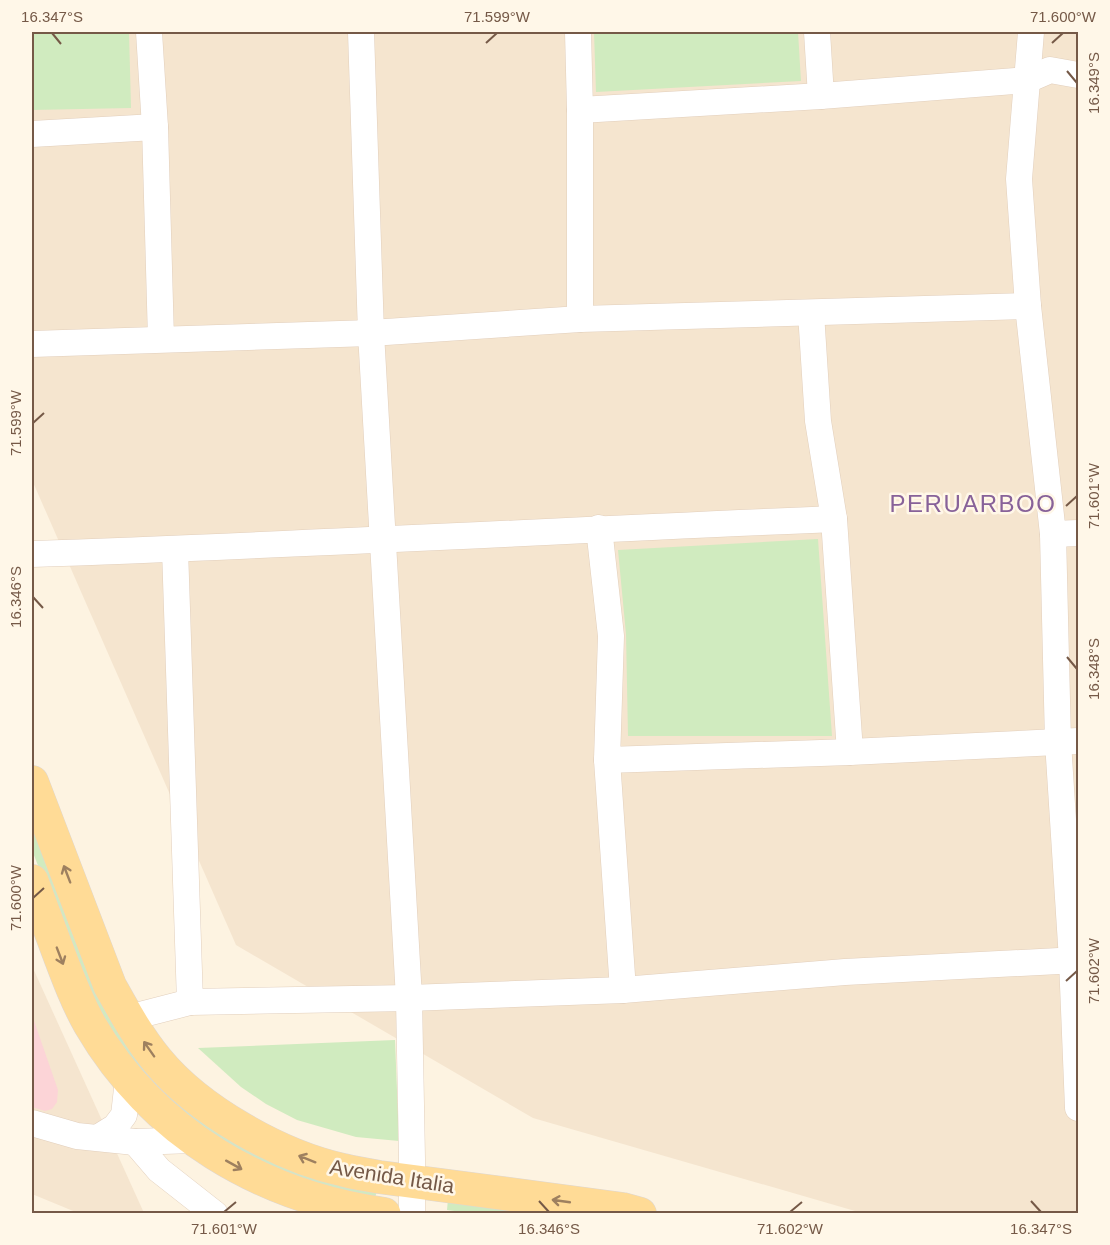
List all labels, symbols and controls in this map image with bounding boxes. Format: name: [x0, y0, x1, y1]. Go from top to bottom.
text: 16.347°S: [21, 8, 83, 25]
text: 71.599°W: [464, 8, 531, 25]
text: 71.600°W: [1030, 8, 1097, 25]
text: 16.349°S: [1085, 52, 1102, 114]
text: 71.599°W: [7, 389, 24, 456]
text: 71.601°W: [1085, 462, 1102, 529]
district label: PERUARBOO: [890, 490, 1056, 517]
text: 16.346°S: [7, 566, 24, 628]
text: 16.348°S: [1085, 638, 1102, 700]
text: 71.600°W: [7, 864, 24, 931]
one-way arrow: [61, 865, 72, 883]
text: 71.602°W: [1085, 937, 1102, 1004]
one-way arrow: [55, 946, 66, 964]
one-way arrow: [143, 1042, 155, 1058]
one-way arrow: [298, 1153, 317, 1164]
street label: Avenida Italia: [328, 1155, 456, 1197]
one-way arrow: [225, 1159, 242, 1171]
one-way arrow: [552, 1196, 572, 1207]
text: 71.601°W: [191, 1220, 258, 1237]
text: 16.346°S: [518, 1220, 580, 1237]
text: 71.602°W: [757, 1220, 824, 1237]
text: 16.347°S: [1010, 1220, 1072, 1237]

